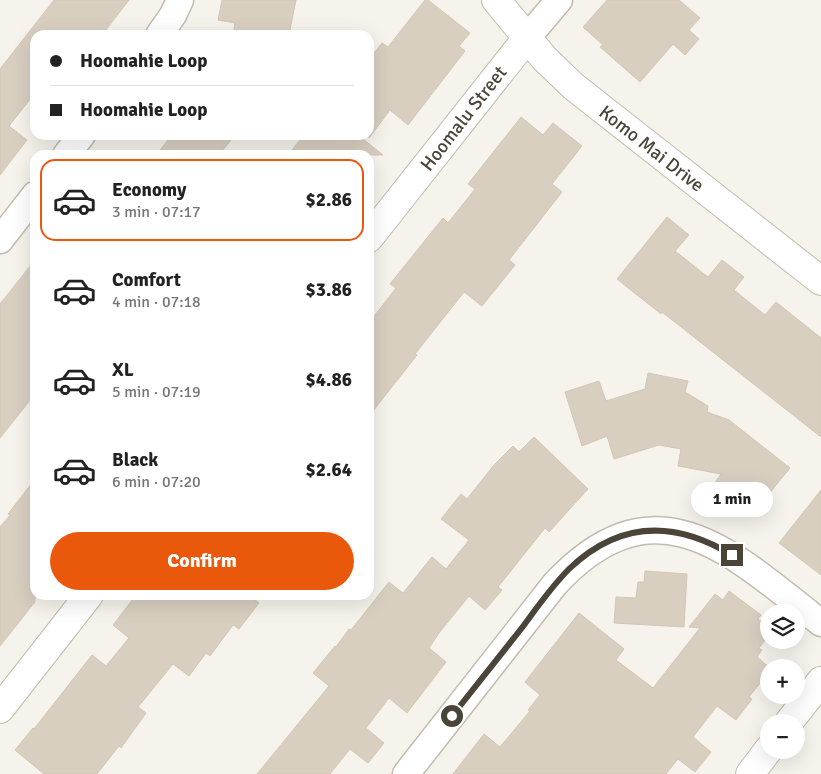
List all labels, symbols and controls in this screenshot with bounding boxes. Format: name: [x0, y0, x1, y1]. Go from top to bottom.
text: Hoomahie Loop: [80, 49, 207, 73]
street label: Hoomalu Street: [415, 61, 512, 176]
text: Hoomahie Loop: [80, 98, 207, 122]
street label: Komo Mai Drive: [594, 100, 709, 197]
icon: car: [52, 178, 97, 223]
text: Economy: [112, 178, 186, 202]
text: $2.86: [306, 188, 352, 212]
text: 3 min · 07:17: [112, 202, 201, 222]
icon: car: [52, 268, 97, 313]
text: Comfort: [112, 268, 181, 292]
text: $3.86: [306, 278, 352, 302]
text: 4 min · 07:18: [112, 292, 201, 312]
icon: car: [52, 358, 97, 403]
text: XL: [112, 358, 134, 382]
text: $4.86: [306, 368, 352, 392]
text: 5 min · 07:19: [112, 382, 201, 402]
icon: car: [52, 448, 97, 493]
text: Black: [112, 448, 158, 472]
text: $2.64: [306, 458, 352, 482]
text: 6 min · 07:20: [112, 472, 201, 492]
callout: 1 min: [691, 482, 773, 518]
text: 1 min: [713, 489, 751, 509]
button: Confirm: [50, 532, 354, 590]
route end: [721, 544, 743, 566]
map controls: [760, 604, 805, 759]
button: layers: [760, 604, 805, 649]
button: +: [760, 659, 805, 704]
route start: [441, 705, 463, 727]
button: −: [760, 714, 805, 759]

